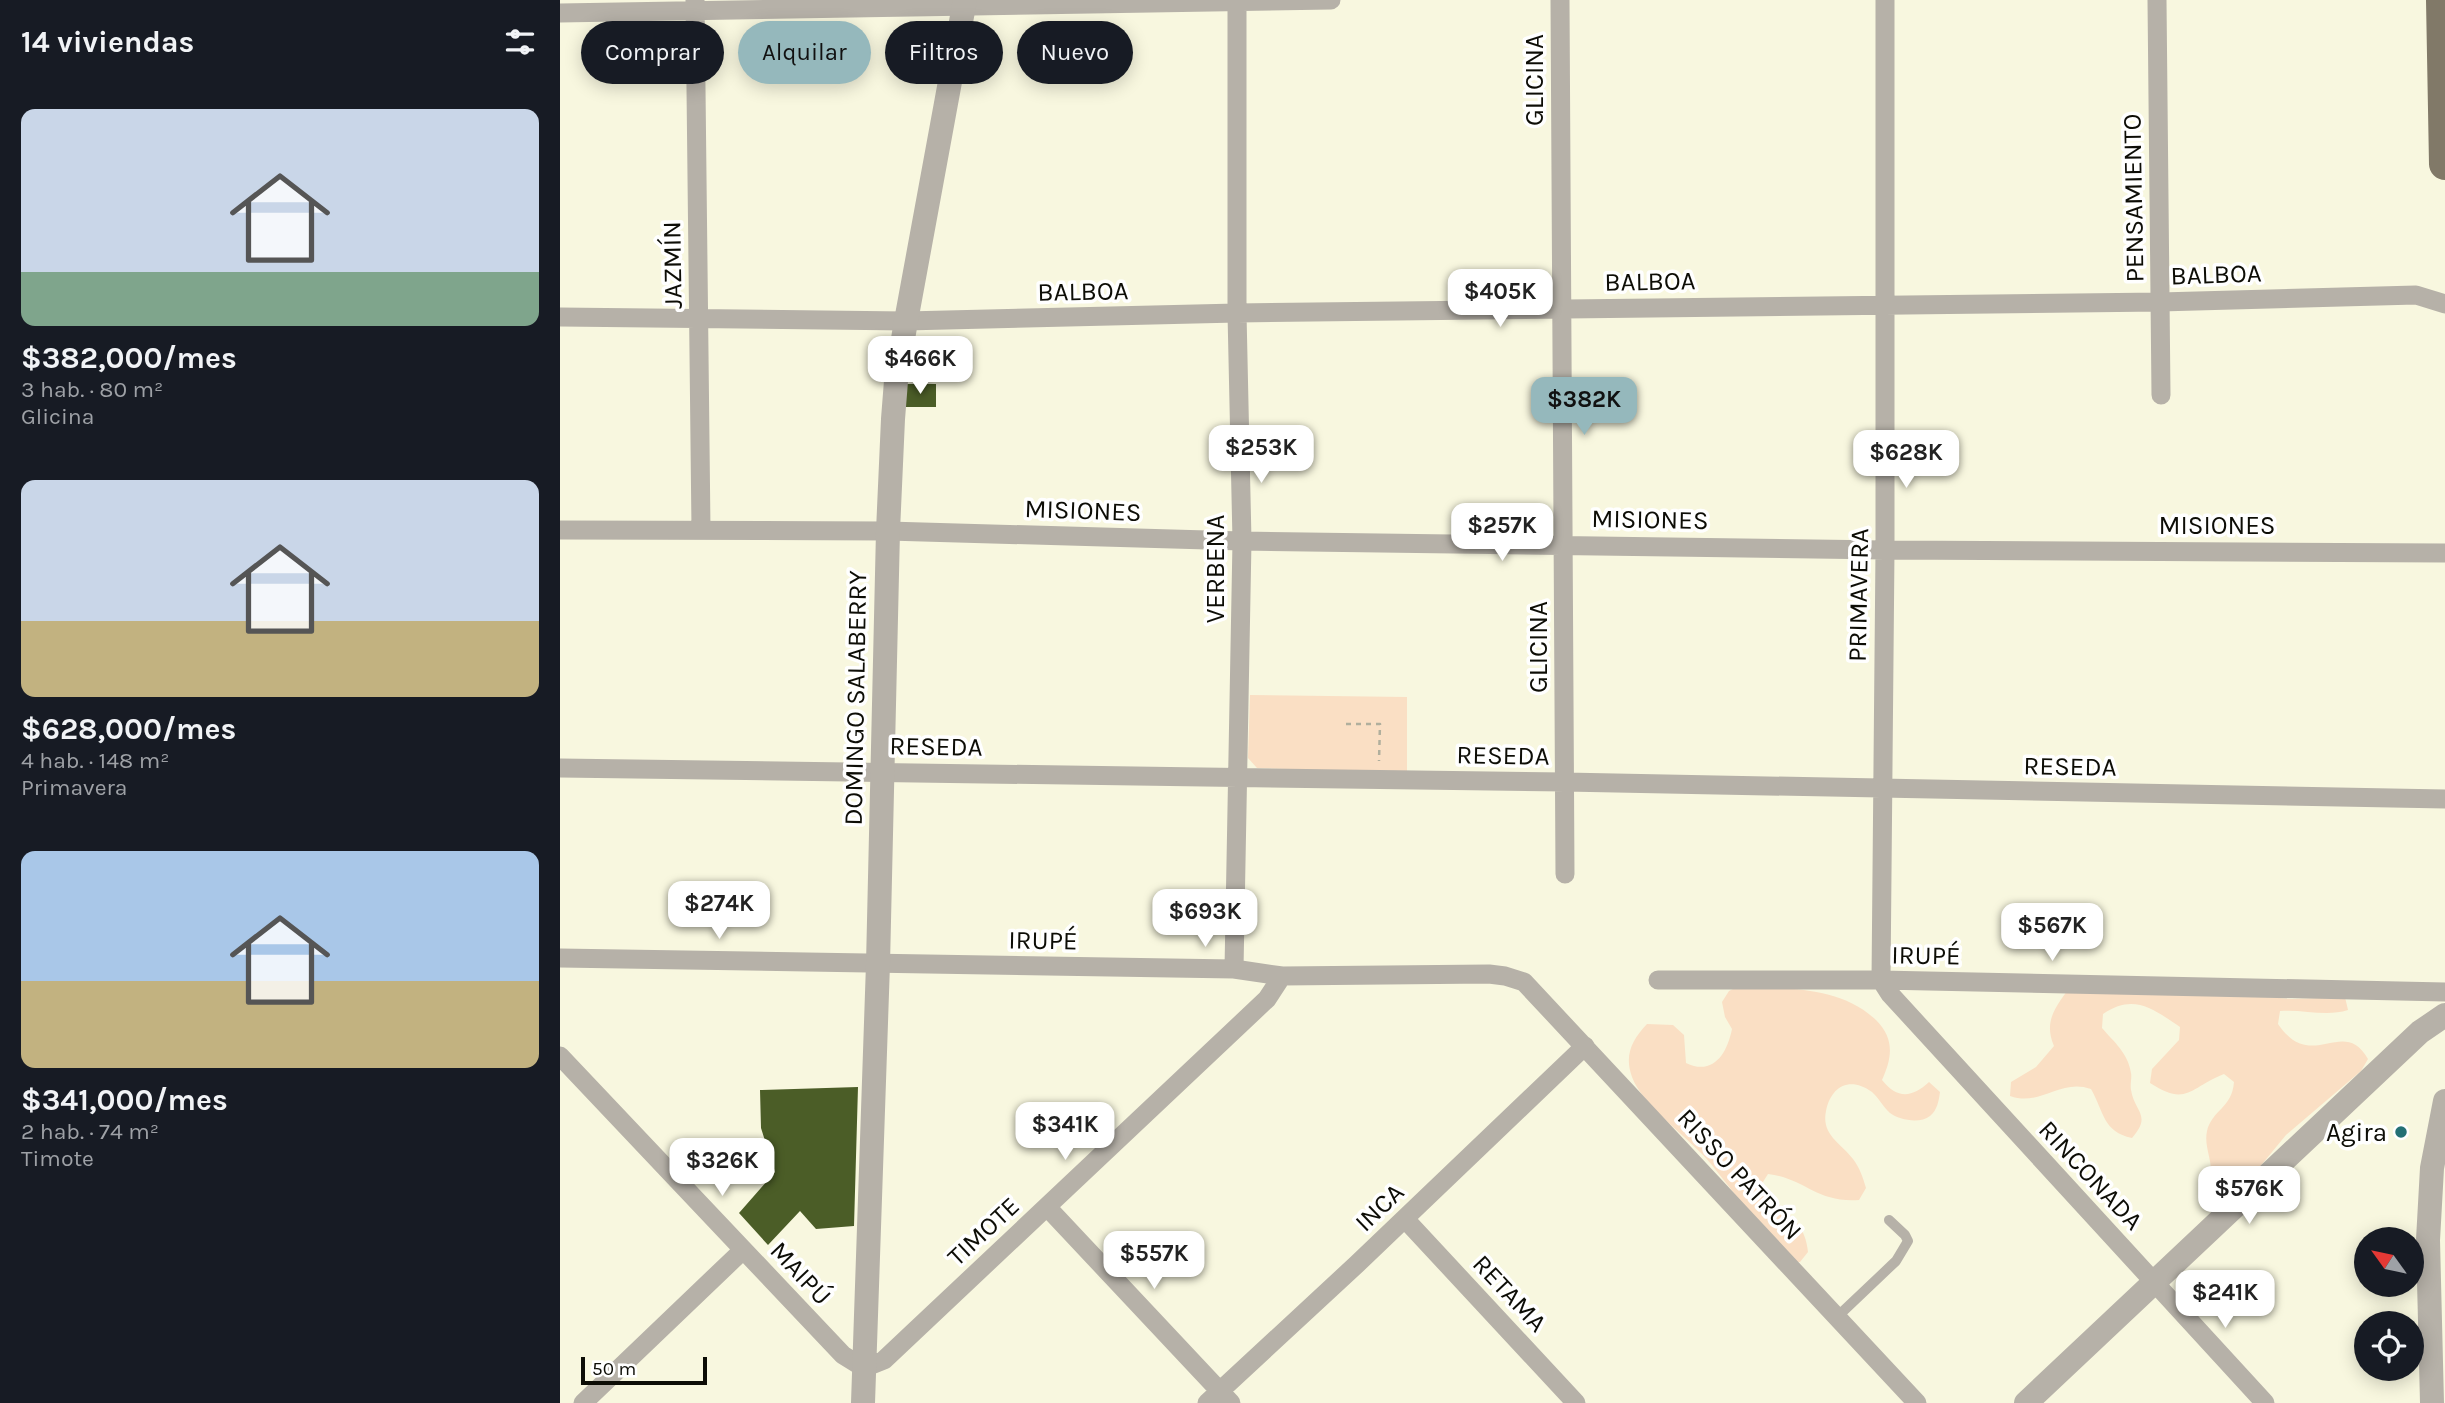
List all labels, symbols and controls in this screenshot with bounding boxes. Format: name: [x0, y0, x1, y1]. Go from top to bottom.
chip: Comprar: [581, 21, 724, 84]
chip: Alquilar: [738, 21, 871, 84]
chip: Filtros: [885, 21, 1003, 84]
chip: Nuevo: [1017, 21, 1133, 84]
icon: filters: [501, 23, 539, 61]
text: 14 viviendas: [21, 24, 194, 60]
street label: GLICINA: [1519, 34, 1550, 126]
street label: PENSAMIENTO: [2117, 113, 2150, 283]
icon: home: [217, 155, 343, 281]
street label: JAZMÍN: [655, 221, 689, 309]
street label: BALBOA: [2170, 257, 2262, 292]
street label: BALBOA: [1604, 265, 1696, 298]
pin: $405K: [1451, 270, 1549, 329]
street label: BALBOA: [1037, 275, 1129, 308]
text: $405K: [1464, 278, 1536, 305]
pin: $466K: [871, 336, 969, 396]
text: $382,000/mes: [21, 340, 237, 376]
text: $466K: [884, 345, 956, 372]
text: 3 hab. · 80 m²: [21, 376, 163, 403]
pin: $382K: [1535, 378, 1633, 437]
text: $382K: [1547, 386, 1621, 413]
text: Glicina: [21, 403, 94, 430]
pin: $253K: [1212, 426, 1310, 485]
pin: $628K: [1857, 430, 1955, 490]
text: $253K: [1225, 434, 1297, 461]
text: $628K: [1869, 439, 1943, 466]
street label: MISIONES: [1024, 493, 1142, 528]
street label: MISIONES: [1591, 503, 1709, 536]
pin: $257K: [1453, 504, 1551, 563]
street label: MISIONES: [2158, 510, 2276, 541]
text: $257K: [1467, 512, 1537, 539]
street label: VERBENA: [1200, 515, 1231, 623]
icon: home: [217, 526, 343, 652]
street label: PRIMAVERA: [1842, 528, 1875, 662]
street label: DOMINGO SALABERRY: [838, 569, 873, 826]
street label: GLICINA: [1523, 601, 1554, 693]
text: $628,000/mes: [21, 711, 236, 747]
street label: RESEDA: [889, 730, 983, 763]
street label: RESEDA: [1456, 739, 1550, 772]
text: 4 hab. · 148 m²: [21, 747, 169, 774]
street label: RESEDA: [2023, 750, 2117, 783]
text: Primavera: [21, 774, 127, 801]
pin: $274K: [670, 881, 768, 941]
text: $274K: [684, 890, 754, 917]
pin: $693K: [1156, 890, 1254, 949]
icon: home: [217, 897, 343, 1023]
text: $693K: [1168, 898, 1242, 925]
pin: $567K: [2003, 904, 2101, 963]
text: $567K: [2017, 912, 2087, 939]
street label: IRUPÉ: [1008, 923, 1078, 957]
street label: IRUPÉ: [1891, 938, 1961, 972]
text: $341,000/mes: [21, 1082, 228, 1118]
pin: $341K: [1016, 1102, 1114, 1162]
street label: RISSO PATRÓN: [1671, 1102, 1809, 1246]
text: $341K: [1031, 1111, 1099, 1138]
street label: RINCONADA: [2032, 1114, 2149, 1237]
place label: Agira: [2326, 1117, 2387, 1148]
text: 2 hab. · 74 m²: [21, 1118, 159, 1145]
marker: Agira: [2393, 1124, 2409, 1140]
pin: $326K: [673, 1138, 771, 1198]
text: Timote: [21, 1145, 94, 1172]
text: $326K: [685, 1147, 759, 1174]
pin: $576K: [2200, 1166, 2298, 1226]
text: $576K: [2214, 1175, 2284, 1202]
street label: INCA: [1348, 1177, 1410, 1238]
street label: TIMOTE: [941, 1190, 1026, 1272]
north arrow: [2354, 1227, 2424, 1297]
map controls: [2354, 1227, 2424, 1381]
pin: $557K: [1105, 1232, 1203, 1291]
street label: MAIPÚ: [764, 1234, 838, 1312]
text: $557K: [1119, 1240, 1189, 1267]
street label: RETAMA: [1466, 1248, 1553, 1338]
pin: $241K: [2176, 1270, 2274, 1330]
text: $241K: [2192, 1279, 2258, 1306]
button: locate: [2354, 1311, 2424, 1381]
scale bar: [581, 1354, 707, 1386]
text: 50 m: [592, 1358, 636, 1380]

